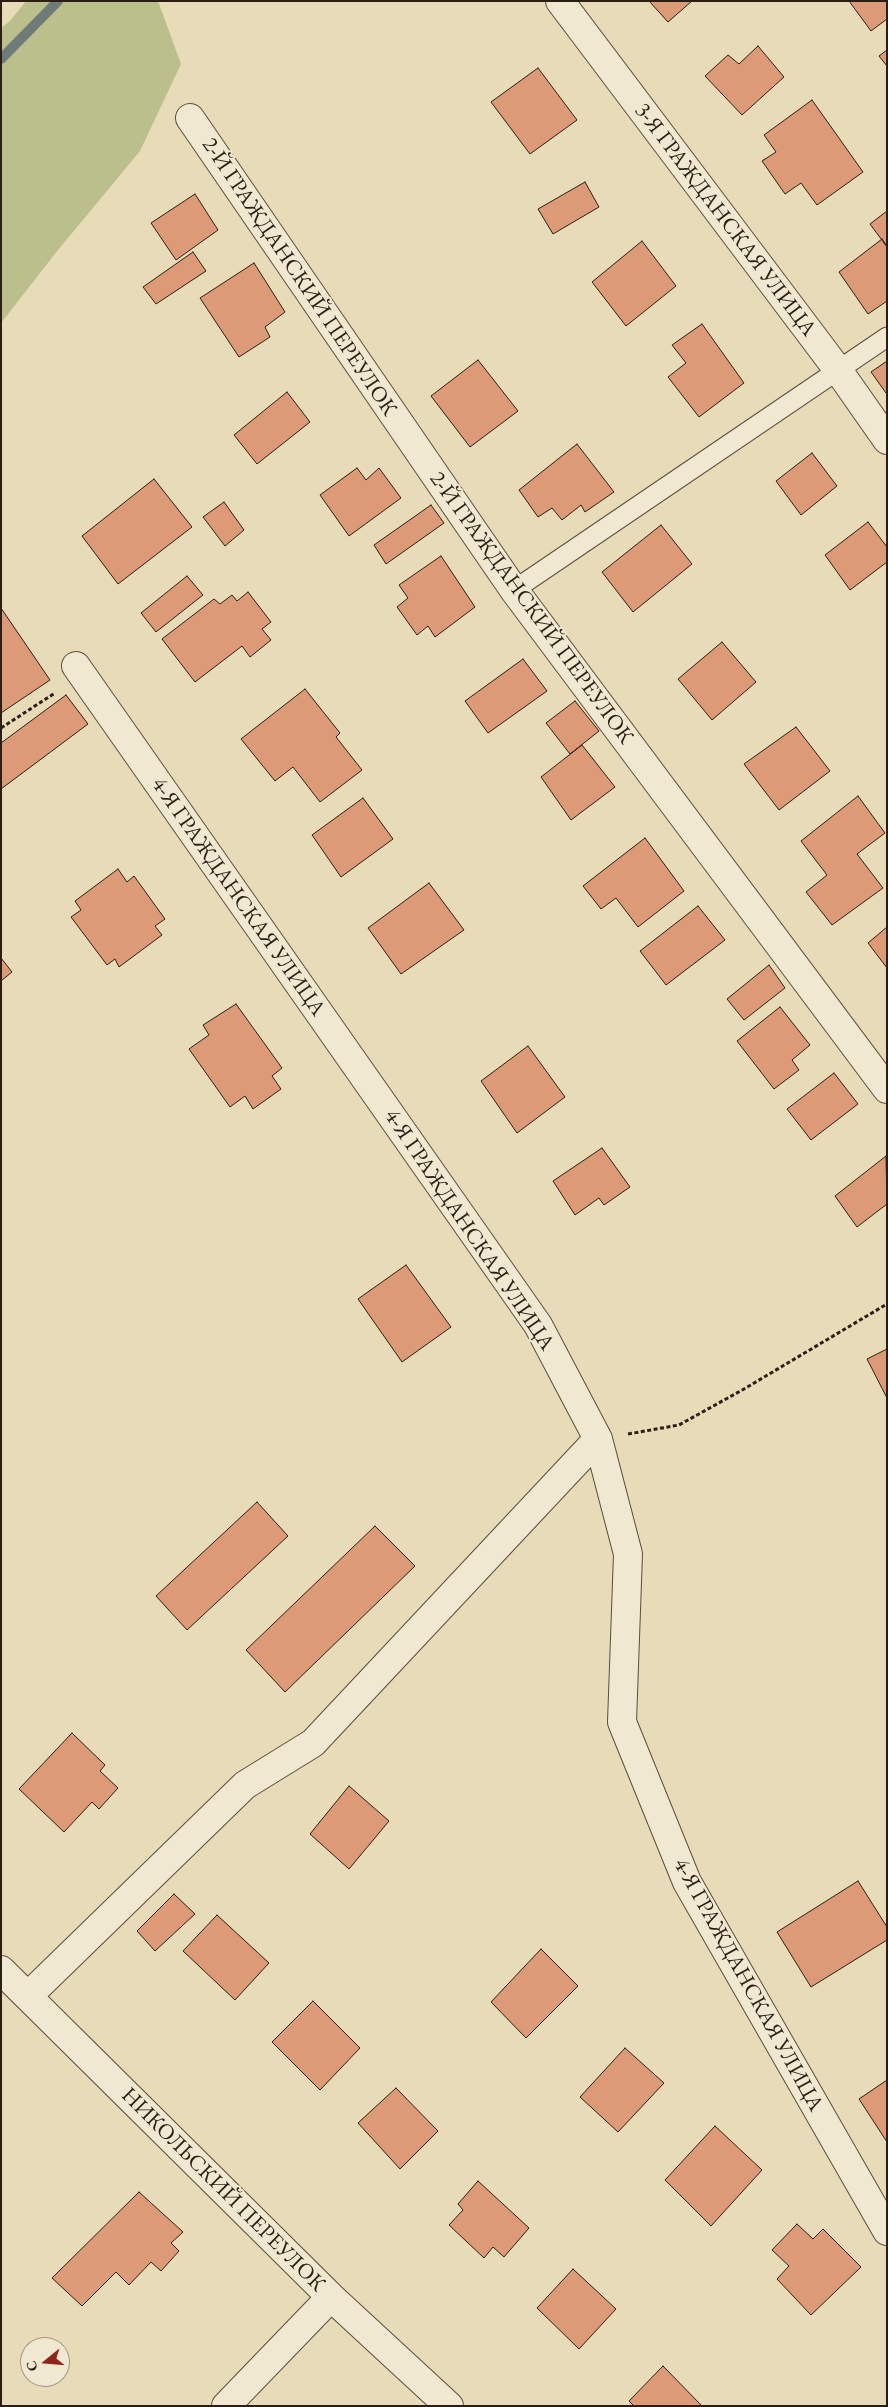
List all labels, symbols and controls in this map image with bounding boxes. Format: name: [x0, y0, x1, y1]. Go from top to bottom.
street label: 3-Я ГРАЖДАНСКАЯ УЛИЦА: [629, 98, 821, 342]
street label: 2-Й ГРАЖДАНСКИЙ ПЕРЕУЛОК: [196, 133, 402, 421]
street label: 2-Й ГРАЖДАНСКИЙ ПЕРЕУЛОК: [423, 467, 639, 749]
street label: 4-Я ГРАЖДАНСКАЯ УЛИЦА: [145, 773, 331, 1021]
street label: 4-Я ГРАЖДАНСКАЯ УЛИЦА: [378, 1104, 560, 1356]
street label: 4-Я ГРАЖДАНСКАЯ УЛИЦА: [667, 1854, 829, 2116]
street label: НИКОЛЬСКИЙ ПЕРЕУЛОК: [115, 2082, 331, 2298]
north arrow: [20, 2337, 70, 2387]
text: С: [22, 2359, 42, 2373]

